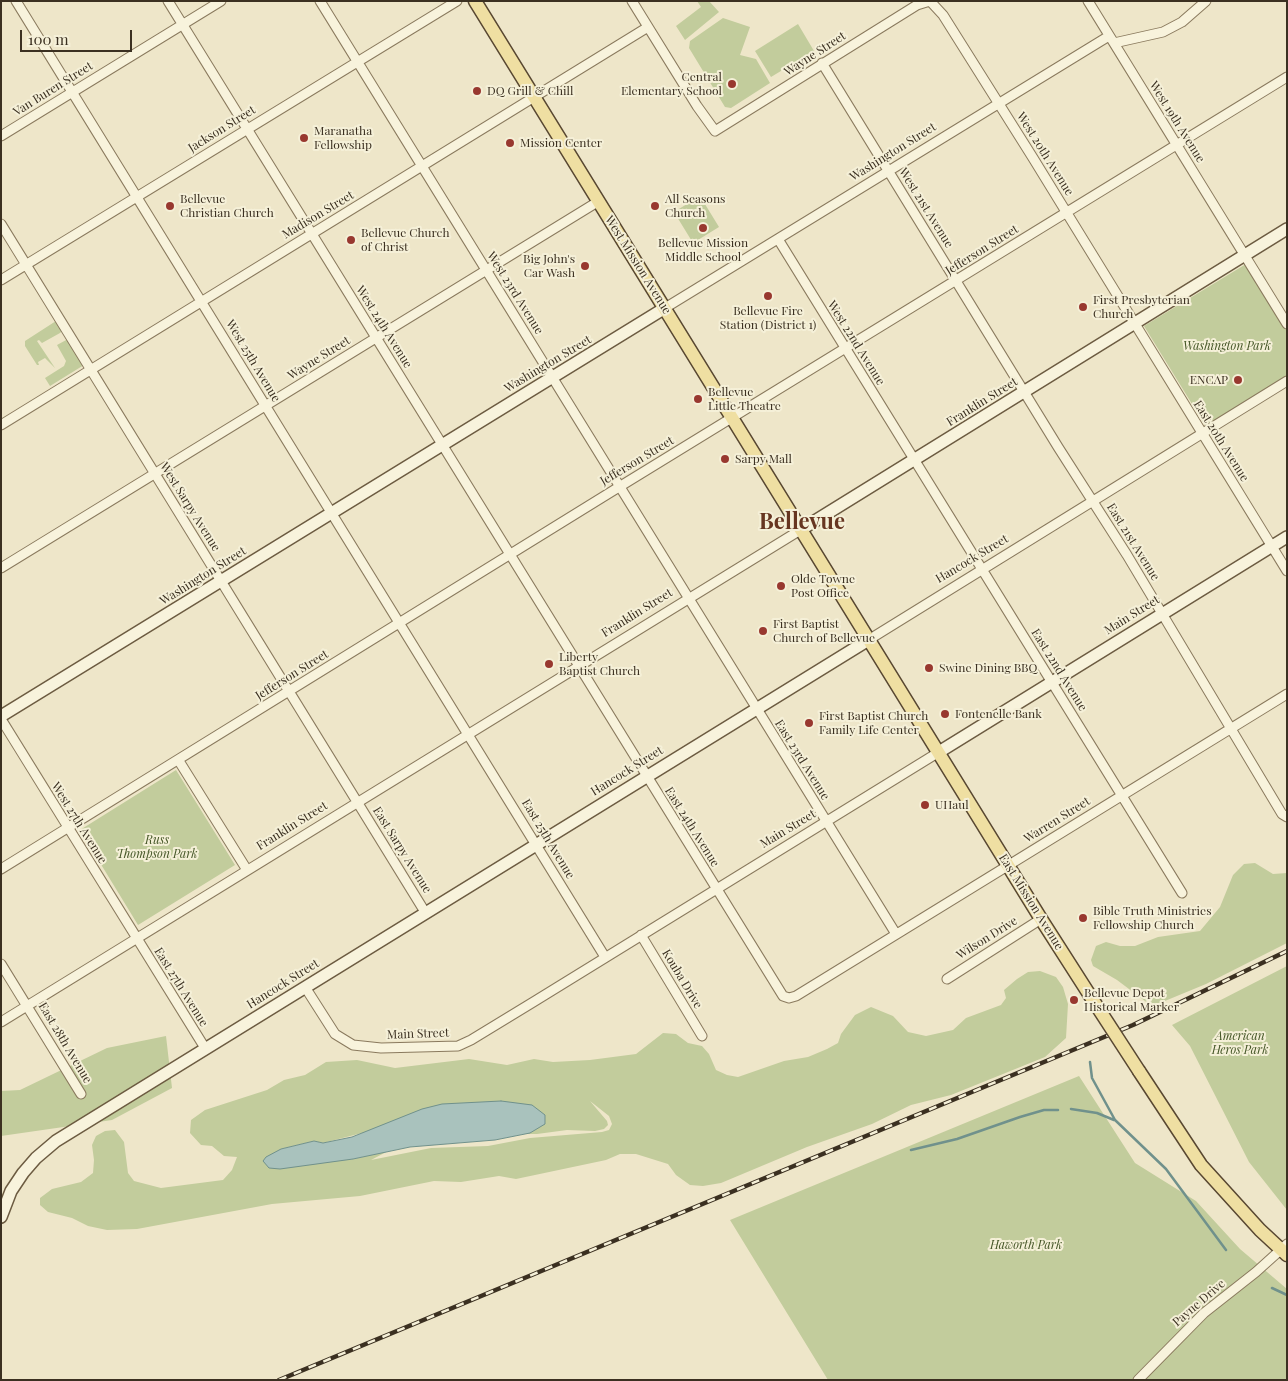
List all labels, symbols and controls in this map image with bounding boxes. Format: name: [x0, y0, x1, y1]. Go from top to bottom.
scale bar: [22, 20, 135, 52]
text: 100 m: [28, 29, 69, 49]
street label: Wayne Street: [781, 29, 849, 79]
street label: Van Buren Street: [11, 59, 95, 119]
place label: Central Elementary School: [621, 70, 722, 98]
marker: Central Elementary School: [726, 78, 738, 90]
street label: West 19th Avenue: [1146, 79, 1208, 165]
place label: DQ Grill & Chill: [487, 84, 573, 98]
marker: DQ Grill & Chill: [471, 85, 483, 97]
street label: Jackson Street: [186, 103, 258, 155]
street label: West 20th Avenue: [1014, 110, 1076, 198]
street label: Washington Street: [847, 120, 939, 184]
place label: Maranatha Fellowship: [314, 124, 372, 152]
marker: Maranatha Fellowship: [298, 132, 310, 144]
place label: Mission Center: [520, 136, 602, 150]
marker: Mission Center: [504, 137, 516, 149]
street label: West 21st Avenue: [896, 166, 956, 250]
street label: Madison Street: [280, 188, 356, 242]
place label: Bellevue Christian Church: [180, 192, 274, 220]
place label: All Seasons Church: [665, 192, 725, 220]
marker: Bellevue Christian Church: [164, 200, 176, 212]
marker: All Seasons Church: [649, 200, 661, 212]
street label: West Mission Avenue: [602, 213, 674, 317]
marker: Bellevue Mission Middle School: [697, 222, 709, 234]
street label: Jefferson Street: [943, 222, 1021, 278]
place label: Bellevue Church of Christ: [361, 226, 449, 254]
marker: Bellevue Church of Christ: [345, 234, 357, 246]
place label: Bellevue Mission Middle School: [658, 236, 748, 264]
street label: West 23rd Avenue: [484, 249, 546, 337]
place label: Big John's Car Wash: [523, 252, 575, 280]
marker: Big John's Car Wash: [579, 260, 591, 272]
street label: West 24th Avenue: [353, 283, 415, 371]
marker: Bellevue Fire Station (District 1): [762, 290, 774, 302]
place label: First Presbyterian Church: [1093, 293, 1190, 321]
street label: West 22nd Avenue: [824, 298, 888, 388]
marker: First Presbyterian Church: [1077, 301, 1089, 313]
place label: Bellevue Fire Station (District 1): [720, 304, 816, 332]
street label: West 25th Avenue: [223, 317, 283, 405]
street label: Washington Street: [502, 332, 594, 396]
street label: Wayne Street: [285, 333, 353, 383]
park label: Washington Park: [1183, 339, 1271, 353]
place label: ENCAP: [1190, 373, 1228, 387]
street label: Franklin Street: [944, 374, 1020, 430]
marker: ENCAP: [1232, 374, 1244, 386]
place label: Bellevue Little Theatre: [708, 385, 781, 413]
marker: Bellevue Little Theatre: [692, 393, 704, 405]
street label: East 20th Avenue: [1190, 398, 1252, 484]
street label: Jefferson Street: [598, 433, 676, 489]
place label: Sarpy Mall: [735, 452, 792, 466]
marker: Sarpy Mall: [719, 453, 731, 465]
street label: West Sarpy Avenue: [157, 460, 223, 554]
street label: East 21st Avenue: [1104, 501, 1162, 583]
district label: Bellevue: [759, 509, 845, 535]
street label: Hancock Street: [933, 532, 1011, 586]
street label: Washington Street: [157, 544, 249, 608]
place label: Olde Towne Post Office: [791, 572, 855, 600]
marker: Olde Towne Post Office: [775, 580, 787, 592]
street label: Franklin Street: [599, 585, 675, 641]
street label: Main Street: [1102, 592, 1162, 638]
place label: First Baptist Church of Bellevue: [773, 617, 875, 645]
marker: First Baptist Church of Bellevue: [757, 625, 769, 637]
street label: East 22nd Avenue: [1028, 626, 1090, 714]
street label: Jefferson Street: [253, 647, 331, 703]
place label: Liberty Baptist Church: [559, 650, 640, 678]
marker: Liberty Baptist Church: [543, 658, 555, 670]
place label: Swine Dining BBQ: [939, 661, 1037, 675]
marker: Swine Dining BBQ: [923, 662, 935, 674]
place label: Fontenelle Bank: [955, 707, 1042, 721]
marker: Fontenelle Bank: [939, 708, 951, 720]
place label: First Baptist Church Family Life Center: [819, 709, 928, 737]
street label: East 23rd Avenue: [772, 717, 832, 803]
marker: First Baptist Church Family Life Center: [803, 717, 815, 729]
street label: Hancock Street: [588, 743, 666, 799]
street label: West 27th Avenue: [48, 780, 110, 866]
street label: East 24th Avenue: [662, 784, 722, 870]
street label: Warren Street: [1021, 794, 1093, 846]
street label: East 25th Avenue: [519, 797, 577, 881]
street label: Franklin Street: [254, 798, 330, 854]
place label: UHaul: [935, 798, 969, 812]
marker: UHaul: [919, 799, 931, 811]
street label: East Sarpy Avenue: [370, 804, 434, 896]
street label: Main Street: [758, 807, 818, 851]
park label: Russ Thompson Park: [117, 833, 197, 861]
street label: East Mission Avenue: [996, 851, 1066, 953]
place label: Bible Truth Ministries Fellowship Church: [1093, 904, 1212, 932]
marker: Bible Truth Ministries Fellowship Church: [1077, 912, 1089, 924]
street label: Wilson Drive: [954, 914, 1020, 962]
street label: East 27th Avenue: [151, 945, 211, 1029]
street label: Kouba Drive: [659, 947, 705, 1011]
street label: Hancock Street: [244, 956, 322, 1012]
place label: Bellevue Depot Historical Marker: [1084, 986, 1179, 1014]
marker: Bellevue Depot Historical Marker: [1068, 994, 1080, 1006]
street label: East 28th Avenue: [35, 1000, 95, 1086]
street label: Main Street: [387, 1026, 449, 1042]
park label: American Heros Park: [1212, 1029, 1268, 1057]
park label: Haworth Park: [990, 1238, 1062, 1252]
street label: Payne Drive: [1170, 1276, 1228, 1330]

